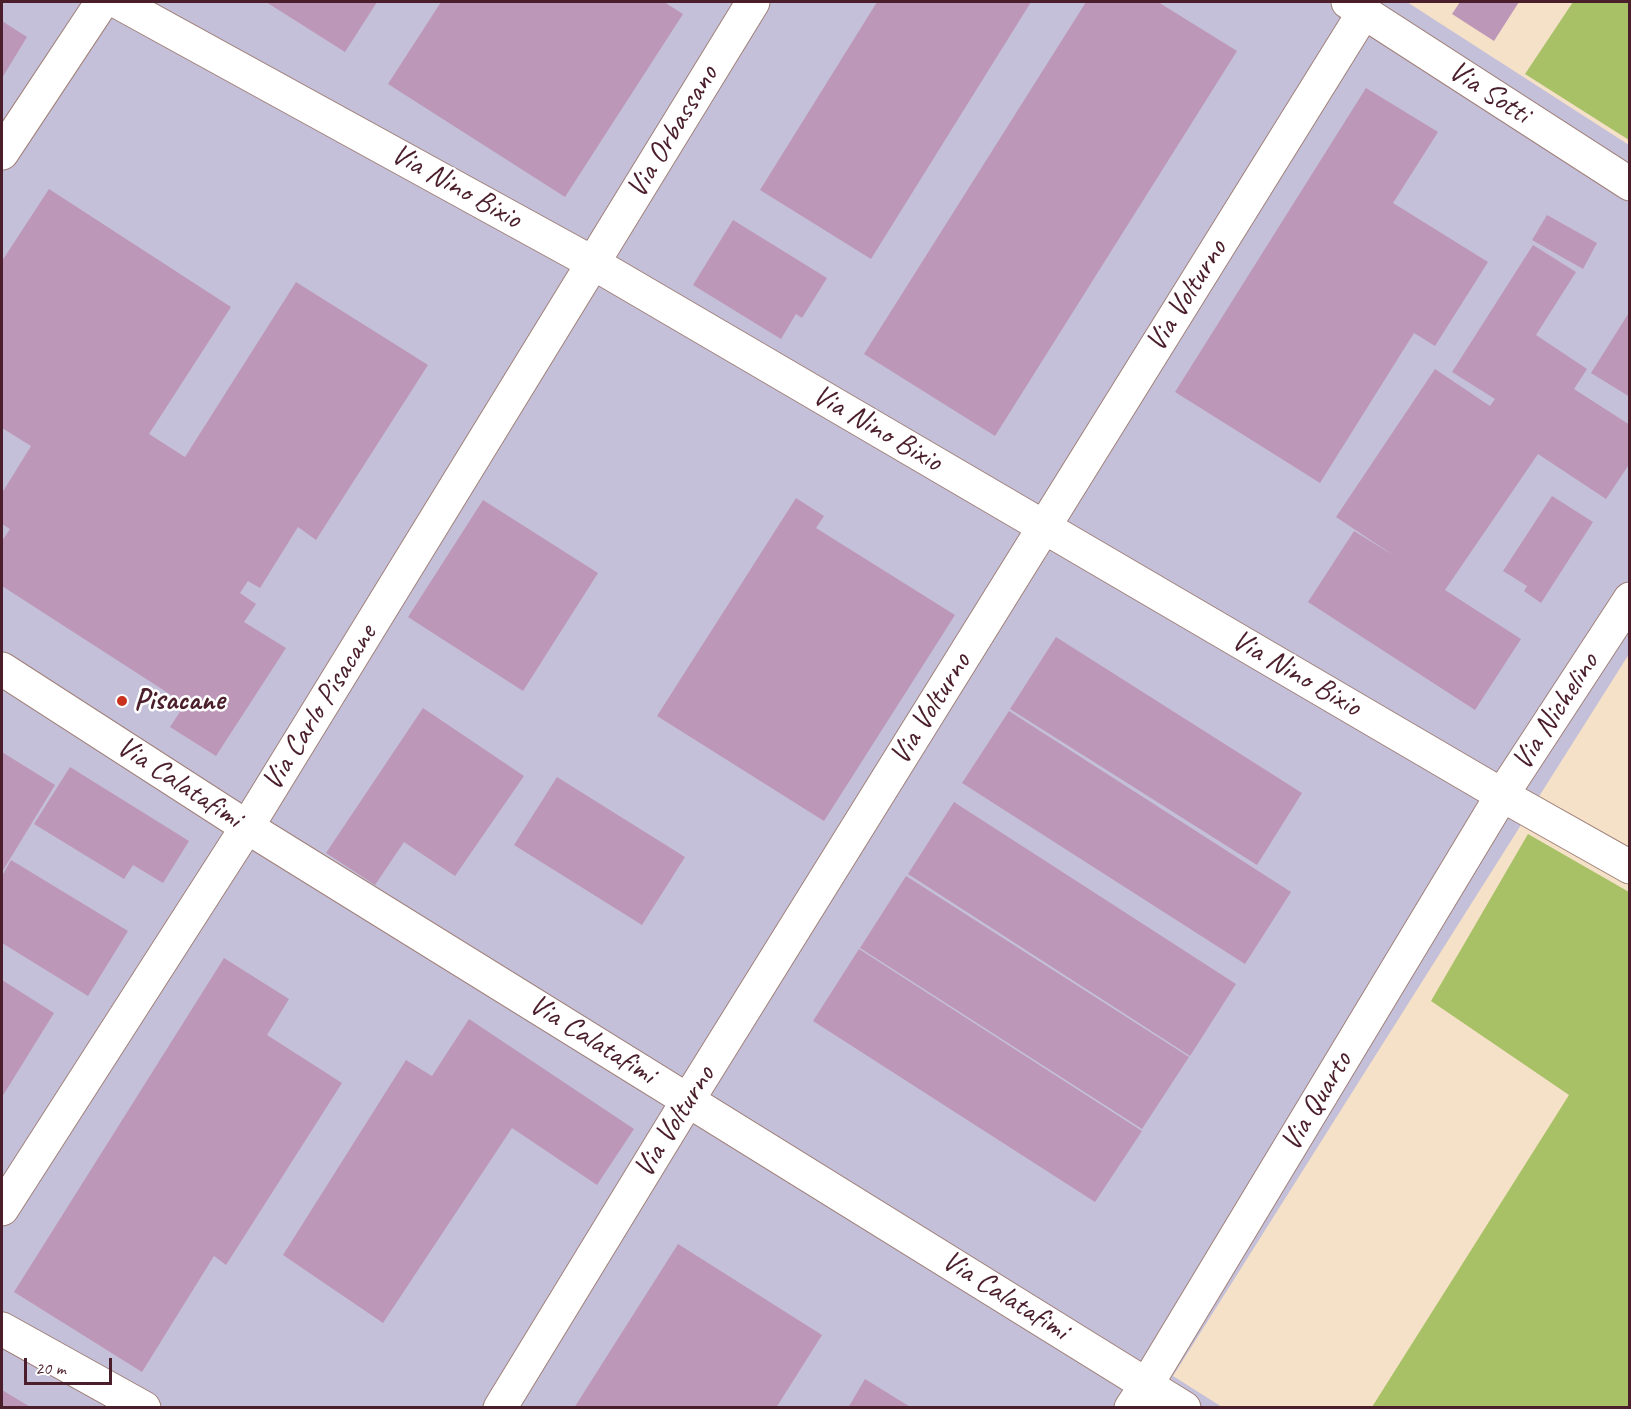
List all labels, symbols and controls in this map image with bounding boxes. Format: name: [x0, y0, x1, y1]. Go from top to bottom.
street label: Via Sotti: [1441, 53, 1537, 133]
street label: Via Orbassano: [619, 59, 727, 205]
street label: Via Nino Bixio: [385, 137, 527, 237]
street label: Via Volturno: [1139, 233, 1235, 359]
street label: Via Nino Bixio: [806, 378, 948, 480]
street label: Via Carlo Pisacane: [255, 618, 385, 798]
street label: Via Nino Bixio: [1225, 623, 1367, 725]
street label: Via Volturno: [883, 646, 979, 772]
street label: Via Nichelino: [1505, 647, 1607, 777]
place label: Pisacane: [134, 683, 224, 719]
marker: Pisacane: [115, 694, 129, 708]
street label: Via Calatafimi: [109, 729, 249, 837]
street label: Via Calatafimi: [522, 987, 662, 1093]
street label: Via Quarto: [1273, 1046, 1361, 1158]
street label: Via Volturno: [627, 1059, 723, 1185]
street label: Via Calatafimi: [935, 1243, 1075, 1349]
scale bar: [27, 1346, 116, 1384]
text: 20 m: [35, 1357, 66, 1379]

